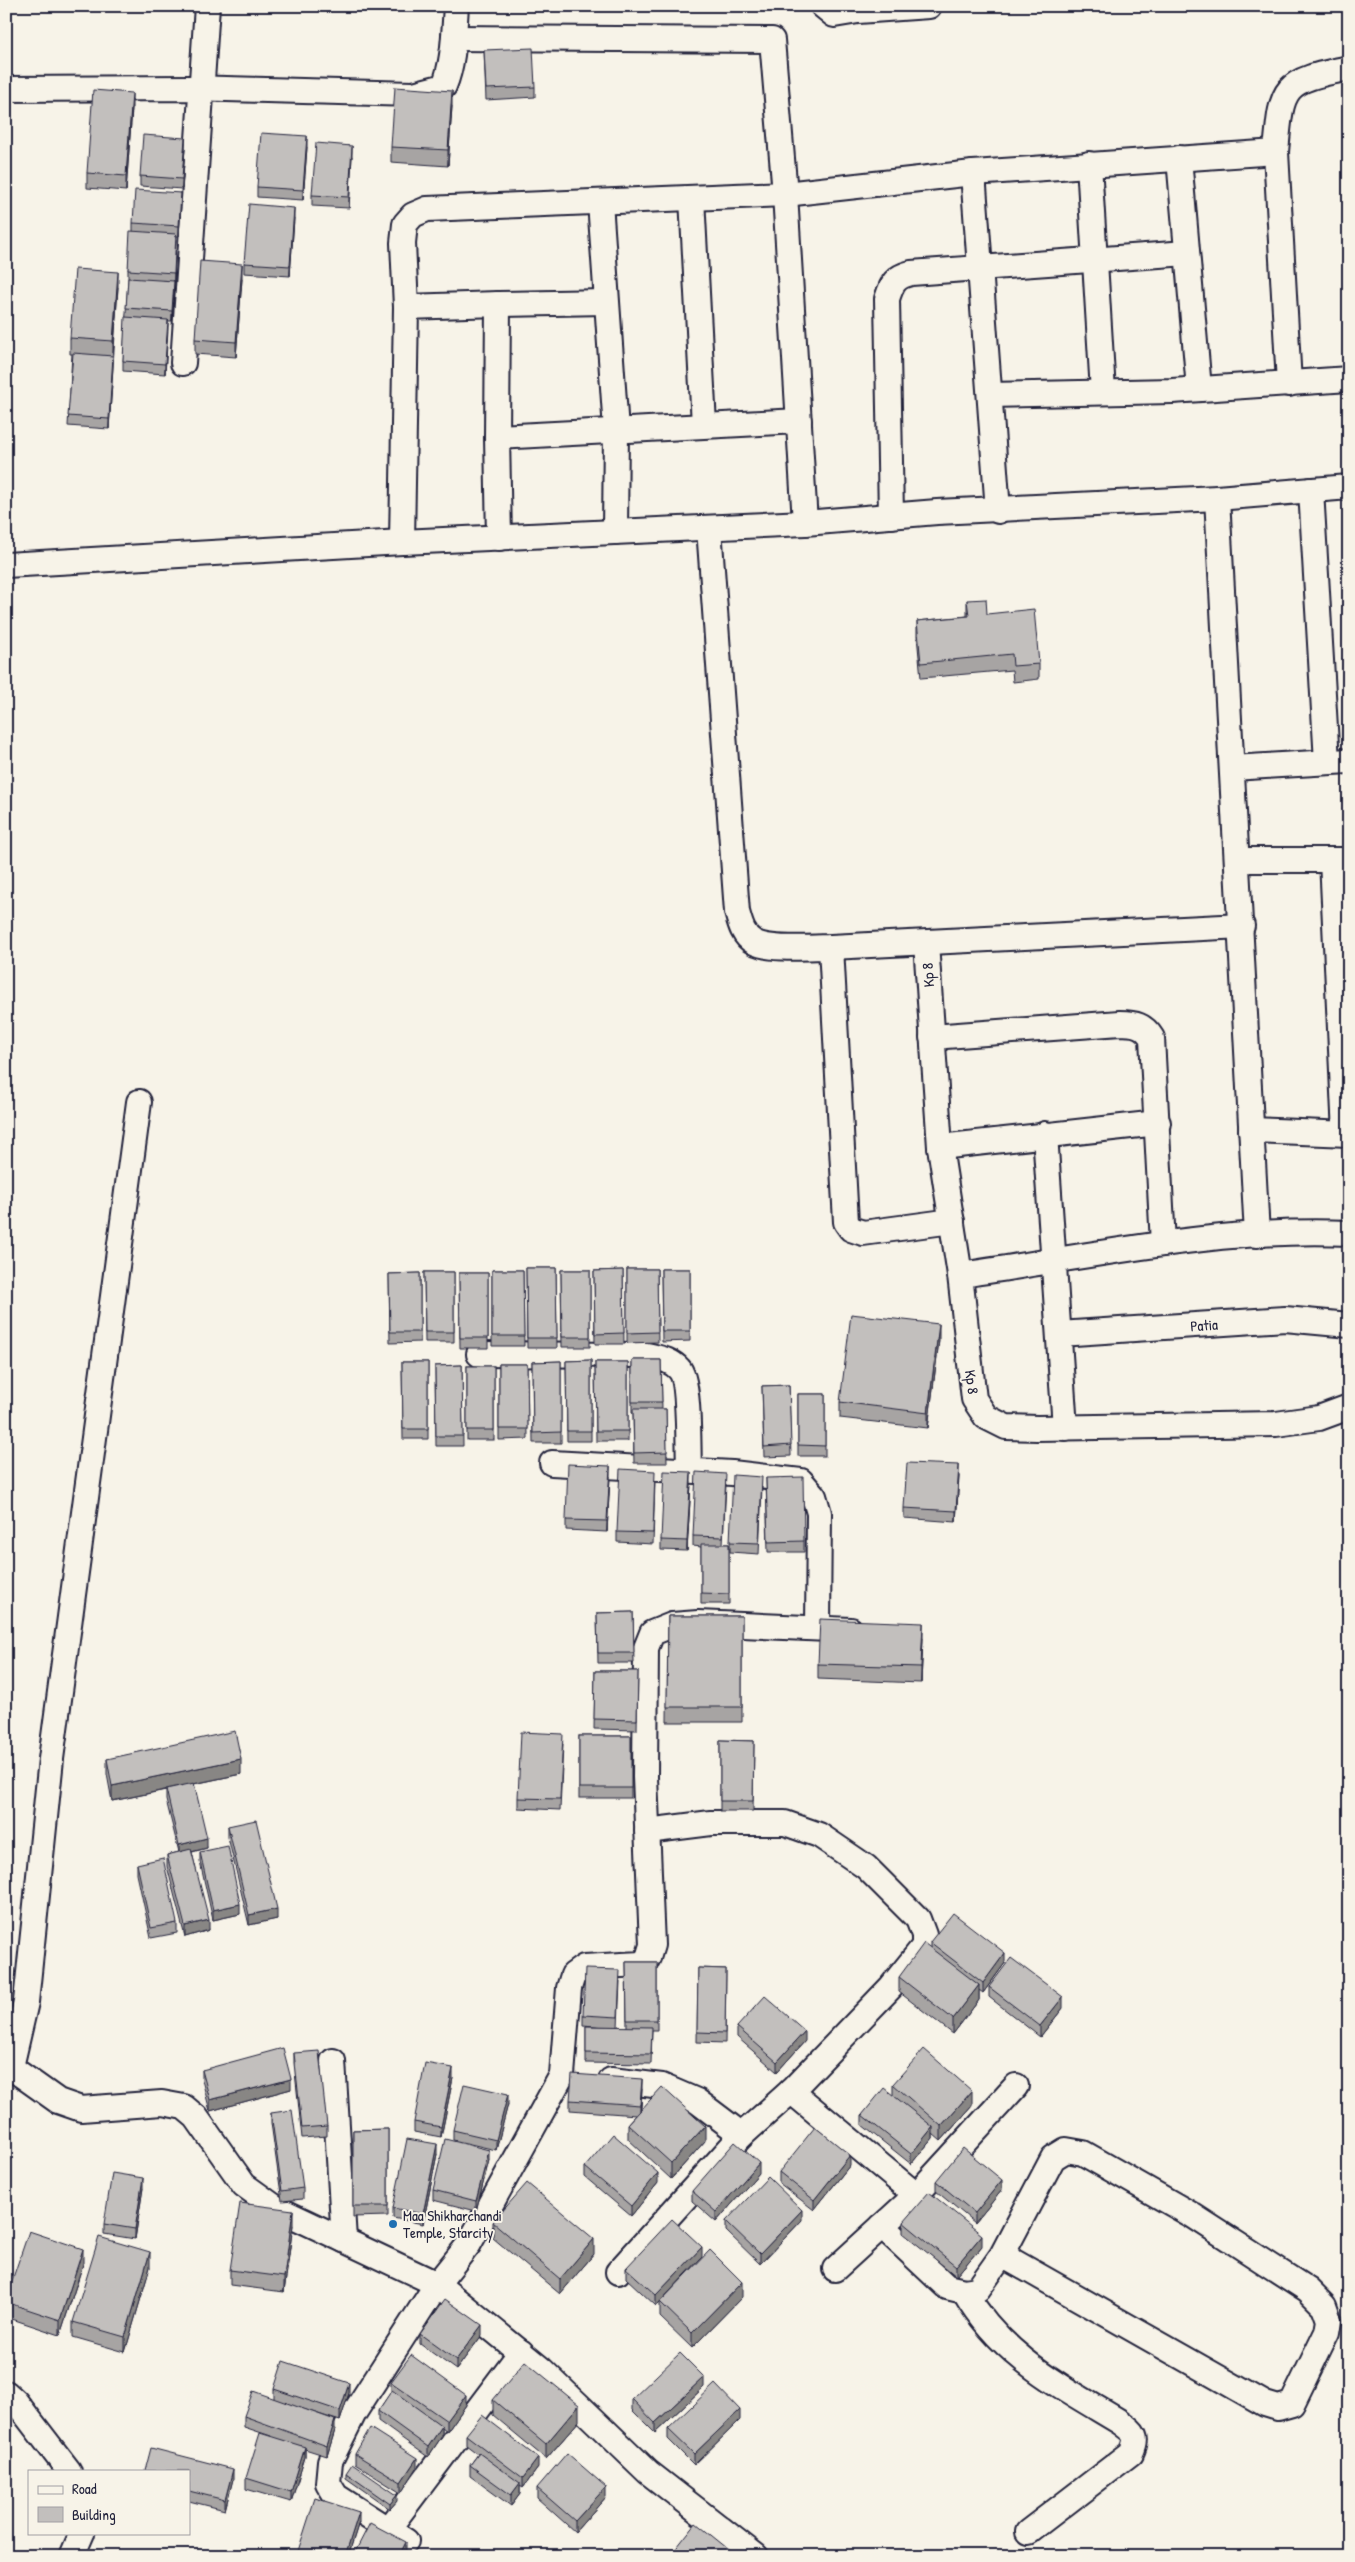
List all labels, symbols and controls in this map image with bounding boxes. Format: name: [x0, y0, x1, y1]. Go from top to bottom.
street label: Kp 8: [917, 962, 939, 988]
street label: Patia: [1190, 1314, 1219, 1336]
street label: Kp 8: [960, 1369, 984, 1395]
place label: Maa Shikharchandi Temple, Starcity: [403, 2205, 502, 2243]
marker: Maa Shikharchandi Temple, Starcity: [387, 2218, 399, 2230]
legend: [28, 2470, 190, 2534]
text: Road: [72, 2478, 97, 2499]
text: Building: [72, 2504, 116, 2525]

